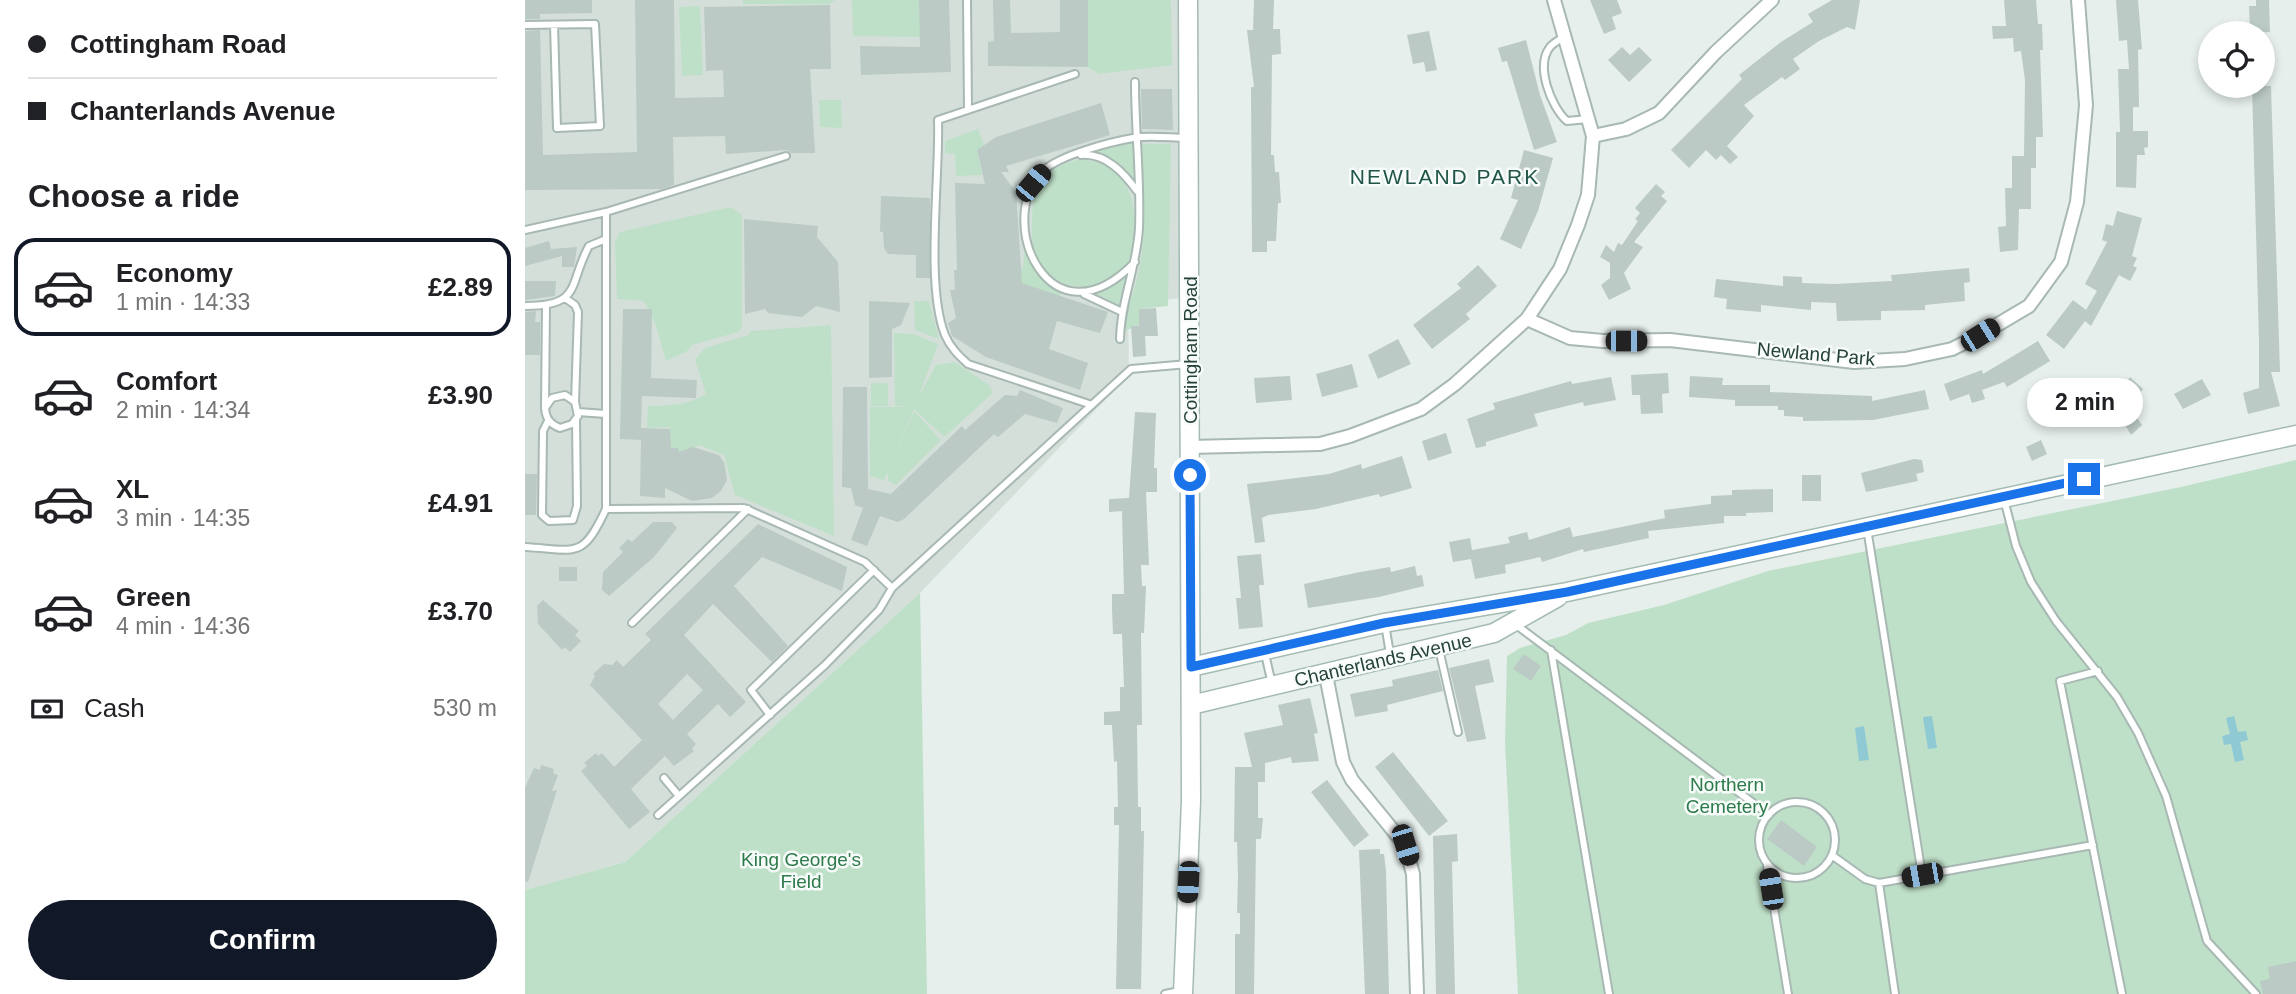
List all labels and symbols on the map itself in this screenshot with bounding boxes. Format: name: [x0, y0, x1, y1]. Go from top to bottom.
car: [1012, 160, 1055, 206]
district label: NEWLAND PARK: [1350, 165, 1540, 188]
street label: Cottingham Road: [1180, 276, 1201, 424]
car: [1957, 315, 2004, 355]
car: [1606, 331, 1648, 352]
street label: Newland Park: [1756, 338, 1876, 370]
callout: 2 min: [2026, 378, 2142, 426]
route start: [1174, 459, 1206, 491]
route end: [2068, 463, 2100, 495]
street label: Chanterlands Avenue: [1292, 629, 1474, 691]
park label: Northern Cemetery: [1686, 774, 1769, 817]
car: [1389, 822, 1422, 868]
park label: King George's Field: [741, 849, 861, 892]
car: [1177, 860, 1200, 904]
car: [1900, 861, 1945, 889]
car: [1758, 867, 1785, 911]

